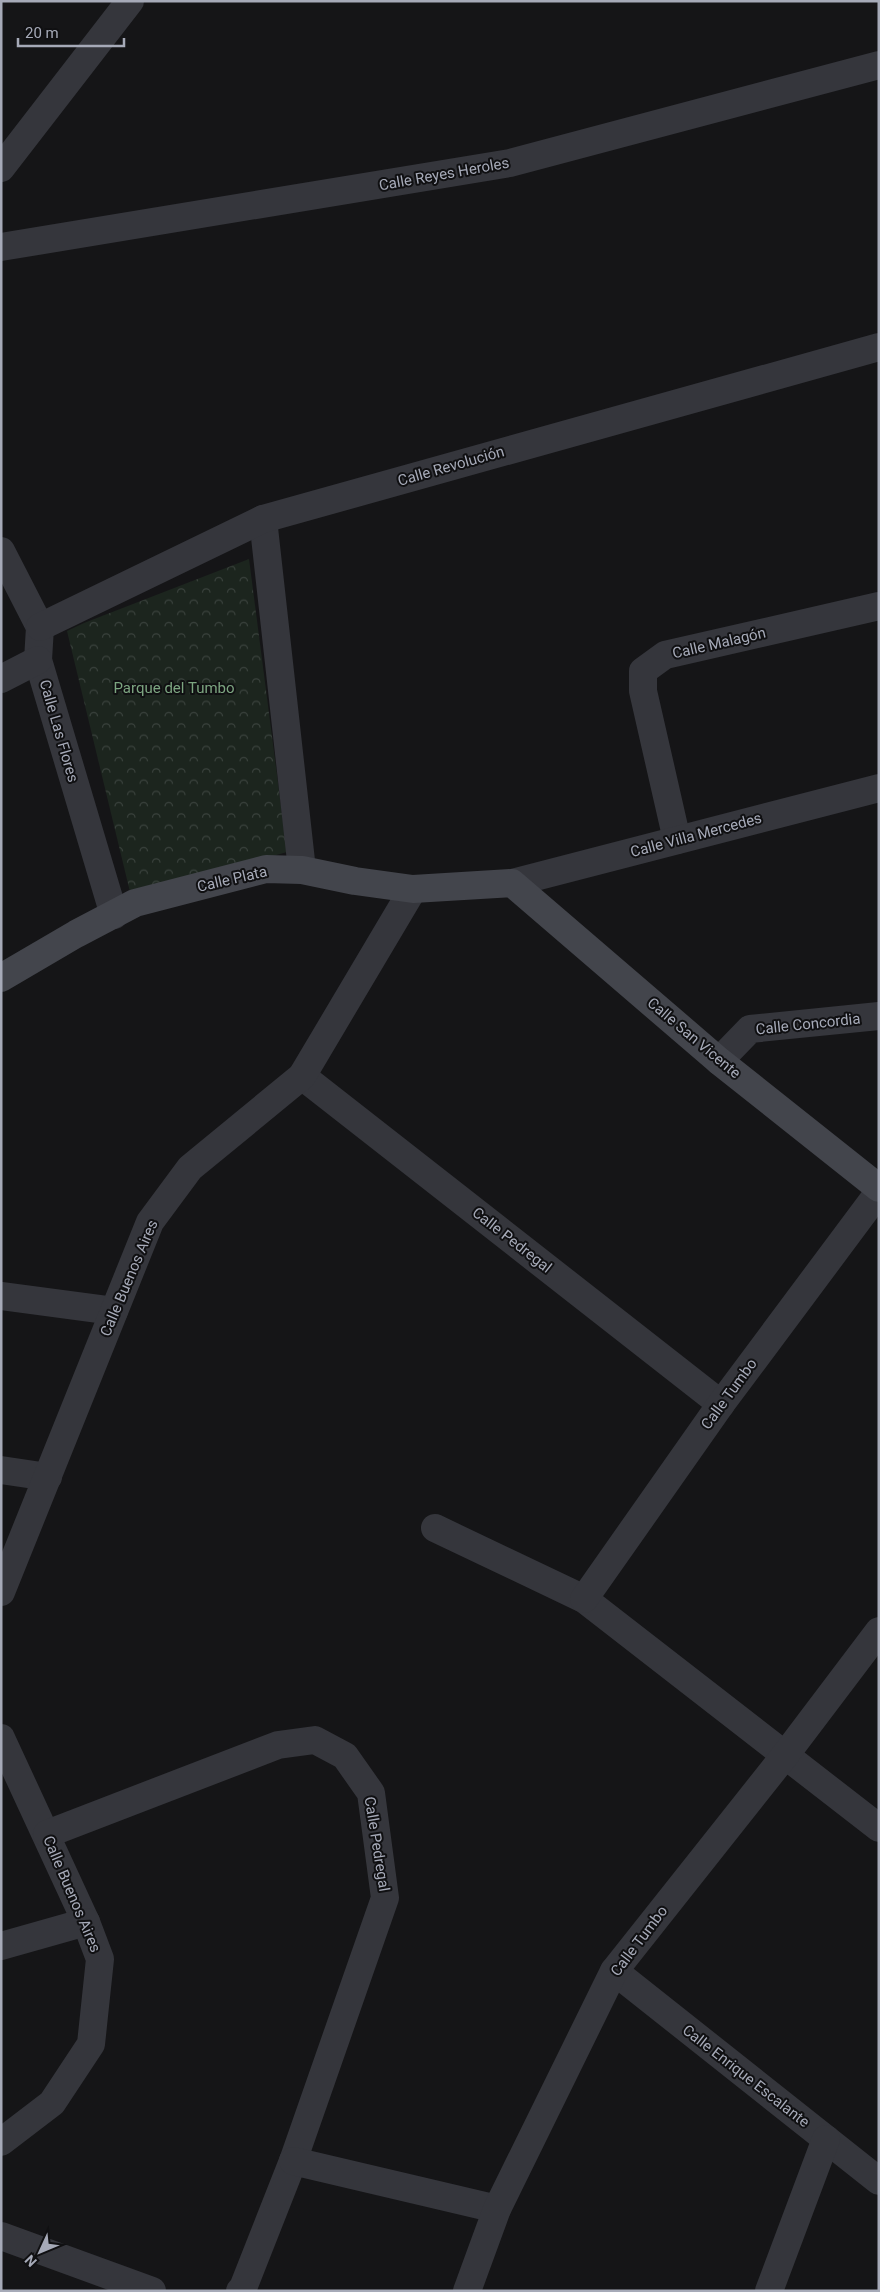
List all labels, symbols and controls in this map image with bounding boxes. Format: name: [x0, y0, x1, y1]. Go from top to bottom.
scale bar: [18, 15, 124, 47]
text: 20 m: [25, 24, 59, 42]
street label: Calle Reyes Heroles: [377, 154, 511, 194]
street label: Calle Revolución: [396, 442, 506, 490]
street label: Calle Malagón: [671, 624, 767, 662]
street label: Calle Las Flores: [36, 678, 82, 784]
park label: Parque del Tumbo: [113, 679, 235, 697]
street label: Calle Villa Mercedes: [628, 809, 764, 861]
street label: Calle Plata: [195, 862, 269, 896]
street label: Calle San Vicente: [644, 994, 744, 1082]
street label: Calle Concordia: [755, 1010, 861, 1038]
street label: Calle Pedregal: [469, 1203, 555, 1277]
street label: Calle Buenos Aires: [96, 1217, 162, 1339]
street label: Calle Tumbo: [697, 1355, 761, 1433]
street label: Calle Pedregal: [361, 1795, 393, 1893]
street label: Calle Buenos Aires: [39, 1833, 105, 1955]
street label: Calle Tumbo: [607, 1902, 671, 1980]
street label: Calle Enrique Escalante: [679, 2021, 813, 2131]
north arrow: [15, 2227, 65, 2277]
text: N: [21, 2252, 40, 2270]

